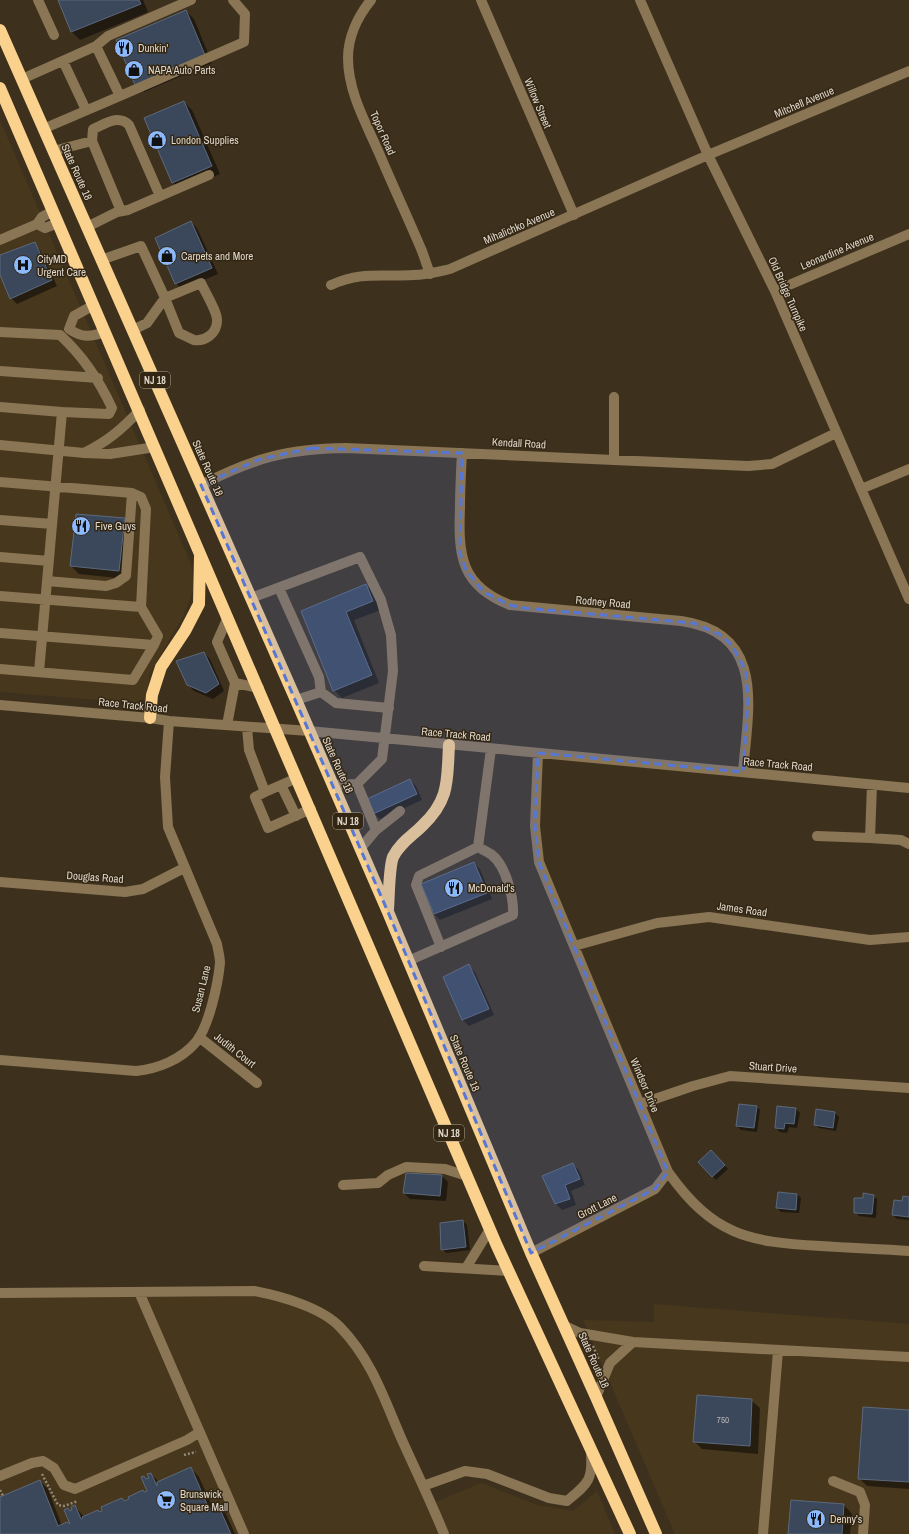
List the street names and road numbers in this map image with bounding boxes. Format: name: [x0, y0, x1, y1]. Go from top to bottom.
street label: Willow Street: [521, 76, 555, 131]
street label: Mitchell Avenue: [772, 83, 836, 121]
street label: Topor Road: [367, 109, 399, 157]
street label: State Route 18: [58, 142, 96, 202]
street label: Mihalichko Avenue: [481, 205, 557, 247]
street label: Leonardine Avenue: [798, 229, 876, 273]
street label: Old Bridge Turnpike: [765, 254, 811, 334]
road number: NJ 18: [140, 372, 170, 388]
street label: Kendall Road: [492, 435, 546, 451]
street label: State Route 18: [189, 438, 227, 498]
street label: Rodney Road: [575, 593, 631, 611]
street label: Race Track Road: [98, 694, 168, 716]
street label: Race Track Road: [421, 724, 491, 744]
street label: State Route 18: [319, 735, 357, 795]
street label: Race Track Road: [743, 754, 813, 774]
road number: NJ 18: [333, 813, 363, 829]
street label: Douglas Road: [66, 868, 124, 886]
street label: James Road: [716, 899, 768, 919]
street label: Susan Lane: [188, 964, 214, 1014]
street label: Judith Court: [211, 1029, 259, 1071]
street label: State Route 18: [447, 1033, 483, 1093]
street label: Windsor Drive: [627, 1056, 663, 1114]
street label: Stuart Drive: [749, 1058, 797, 1076]
road number: NJ 18: [434, 1125, 464, 1141]
street label: Grott Lane: [575, 1190, 619, 1222]
street label: State Route 18: [575, 1330, 613, 1390]

